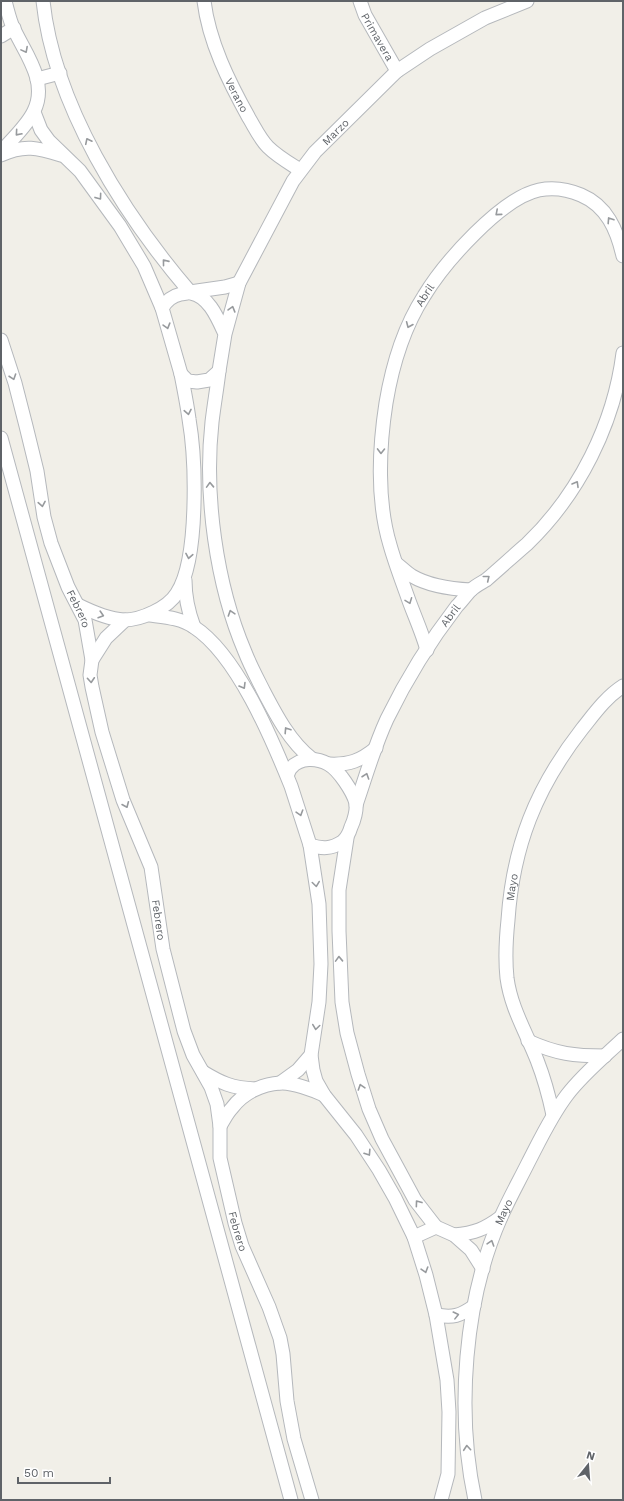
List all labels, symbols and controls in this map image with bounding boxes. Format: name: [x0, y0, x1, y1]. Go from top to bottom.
street label: Primavera: [359, 10, 396, 63]
one-way arrow: [21, 45, 28, 53]
street label: Verano: [223, 76, 251, 115]
street label: Marzo: [319, 116, 352, 148]
one-way arrow: [16, 128, 23, 135]
one-way arrow: [85, 138, 93, 145]
one-way arrow: [94, 193, 102, 200]
one-way arrow: [495, 209, 502, 216]
one-way arrow: [607, 217, 614, 224]
one-way arrow: [163, 260, 170, 267]
street label: Abril: [413, 280, 437, 309]
one-way arrow: [227, 305, 236, 312]
one-way arrow: [162, 322, 171, 329]
one-way arrow: [406, 322, 414, 329]
one-way arrow: [8, 373, 17, 380]
one-way arrow: [184, 409, 192, 415]
one-way arrow: [377, 448, 385, 454]
one-way arrow: [572, 481, 579, 488]
one-way arrow: [206, 482, 215, 488]
one-way arrow: [37, 500, 45, 507]
one-way arrow: [186, 553, 194, 559]
one-way arrow: [483, 575, 490, 582]
street label: Febrero: [64, 588, 93, 629]
one-way arrow: [405, 598, 413, 605]
street label: Abril: [437, 601, 463, 629]
one-way arrow: [97, 610, 104, 618]
one-way arrow: [227, 610, 236, 617]
one-way arrow: [87, 677, 96, 683]
one-way arrow: [238, 682, 245, 689]
one-way arrow: [284, 727, 291, 734]
one-way arrow: [361, 773, 370, 780]
one-way arrow: [121, 802, 129, 809]
one-way arrow: [295, 809, 304, 816]
street label: Mayo: [503, 872, 520, 902]
one-way arrow: [311, 881, 320, 887]
street label: Febrero: [149, 899, 168, 941]
one-way arrow: [335, 956, 344, 962]
one-way arrow: [312, 1024, 321, 1030]
one-way arrow: [358, 1083, 366, 1090]
one-way arrow: [363, 1149, 371, 1156]
street label: Mayo: [492, 1197, 515, 1227]
one-way arrow: [416, 1201, 423, 1208]
street label: Febrero: [226, 1210, 250, 1253]
one-way arrow: [486, 1239, 495, 1246]
one-way arrow: [420, 1266, 429, 1273]
one-way arrow: [453, 1312, 459, 1320]
one-way arrow: [462, 1445, 471, 1451]
north arrow: [568, 1445, 608, 1485]
text: N: [585, 1449, 597, 1463]
scale bar: [18, 1459, 110, 1485]
text: 50 m: [24, 1466, 54, 1480]

